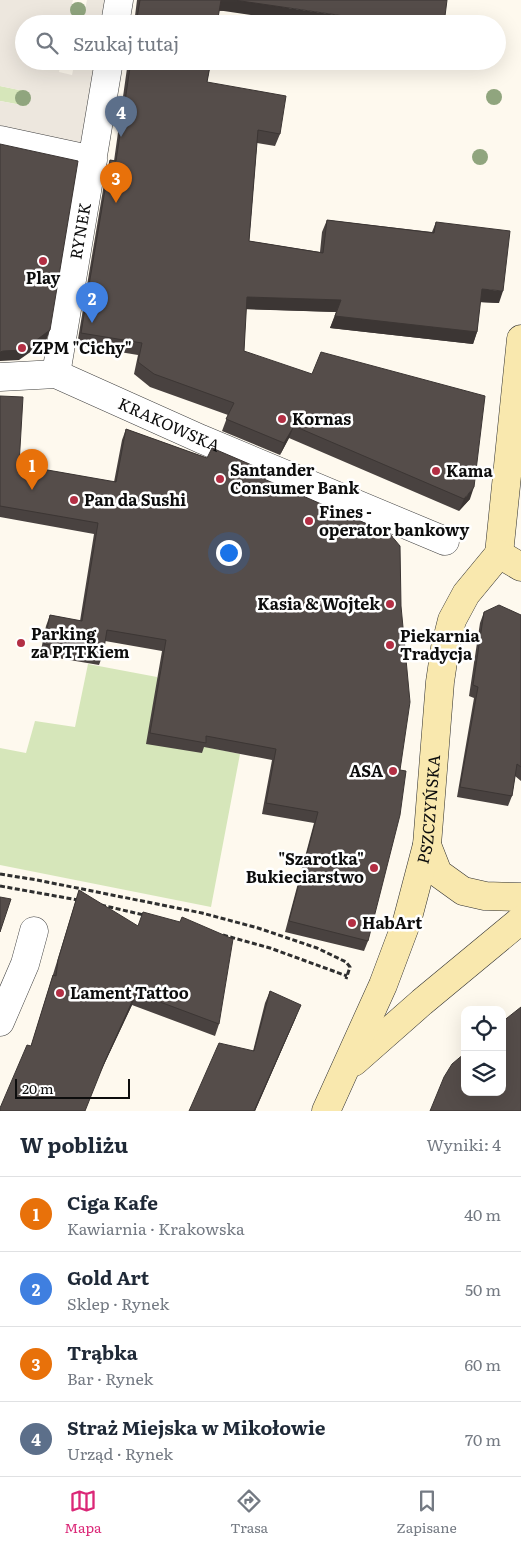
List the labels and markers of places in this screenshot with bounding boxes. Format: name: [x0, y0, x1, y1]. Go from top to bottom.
pin: 4: [105, 96, 137, 137]
pin: 3: [100, 162, 132, 203]
marker: Play: [37, 255, 49, 267]
place label: Play: [26, 265, 60, 289]
pin: 2: [76, 282, 108, 323]
place label: ZPM "Cichy": [32, 335, 132, 359]
marker: ZPM "Cichy": [16, 342, 28, 354]
place label: Kornas: [292, 406, 351, 430]
marker: Kornas: [276, 413, 288, 425]
pin: 1: [16, 449, 48, 490]
place label: Santander Consumer Bank: [230, 457, 360, 499]
place label: Kama: [446, 458, 493, 482]
marker: Kama: [430, 465, 442, 477]
marker: Santander Consumer Bank: [214, 473, 226, 485]
place label: Pan da Sushi: [84, 487, 186, 511]
marker: Pan da Sushi: [68, 494, 80, 506]
place label: Fines - operator bankowy: [319, 499, 469, 541]
marker: Fines - operator bankowy: [303, 515, 315, 527]
place label: Kasia & Wojtek: [257, 591, 380, 615]
marker: Kasia & Wojtek: [384, 598, 396, 610]
place label: Parking za PTTKiem: [31, 621, 130, 663]
place label: Piekarnia Tradycja: [400, 623, 481, 665]
marker: Parking za PTTKiem: [15, 637, 27, 649]
marker: Piekarnia Tradycja: [384, 639, 396, 651]
place label: ASA: [349, 758, 383, 782]
marker: ASA: [387, 765, 399, 777]
place label: "Szarotka" Bukieciarstwo: [246, 846, 364, 888]
marker: "Szarotka" Bukieciarstwo: [368, 862, 380, 874]
place label: HabArt: [362, 910, 422, 934]
marker: HabArt: [346, 917, 358, 929]
place label: Lament Tattoo: [70, 980, 189, 1004]
marker: Lament Tattoo: [54, 987, 66, 999]

